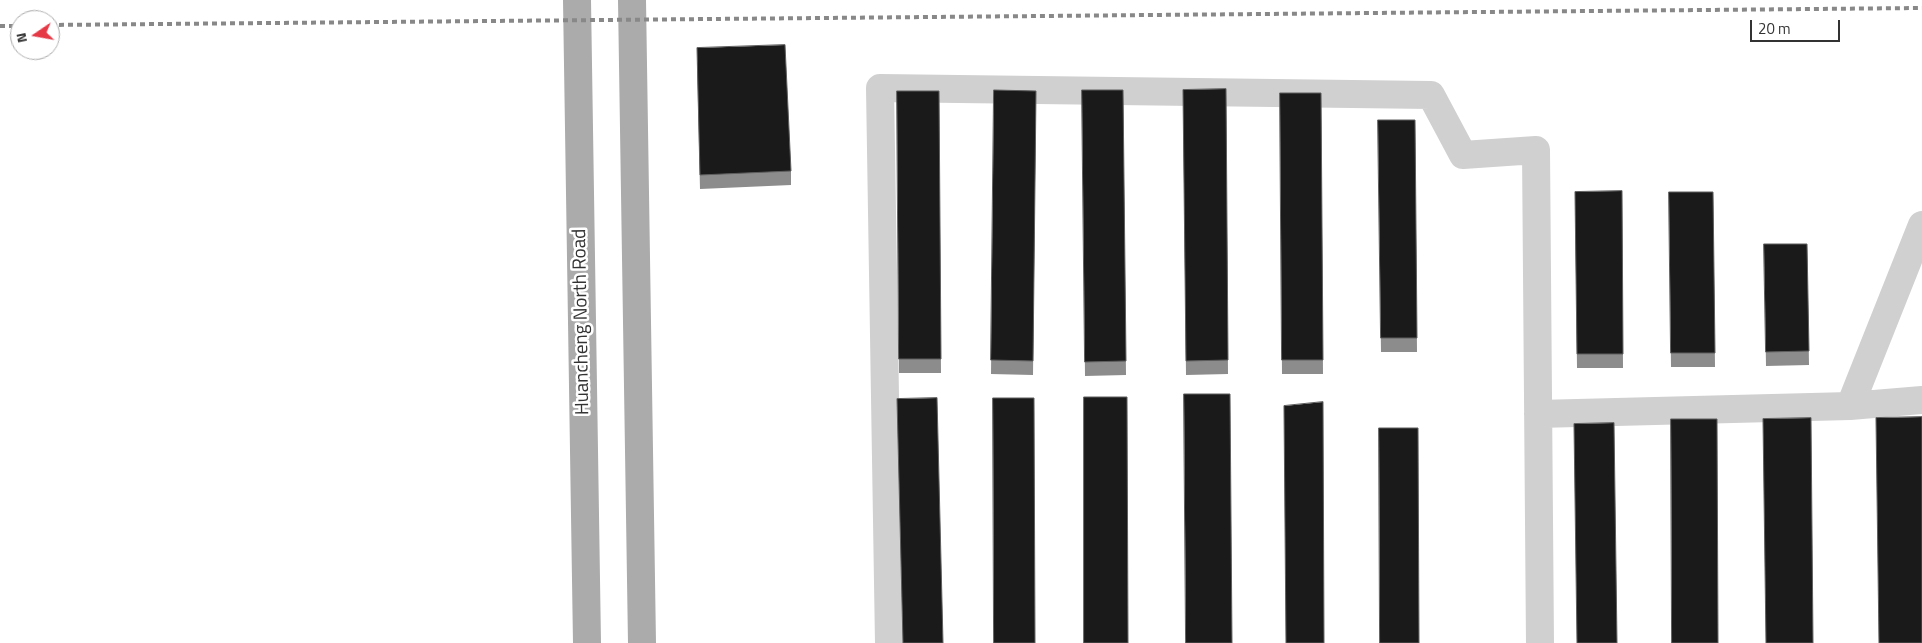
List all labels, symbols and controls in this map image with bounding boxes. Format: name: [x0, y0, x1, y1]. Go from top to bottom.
north arrow: [10, 10, 60, 60]
scale bar: [1752, 10, 1842, 42]
text: 20 m: [1758, 17, 1791, 40]
text: N: [10, 31, 32, 45]
street label: Huancheng North Road: [569, 229, 595, 415]

